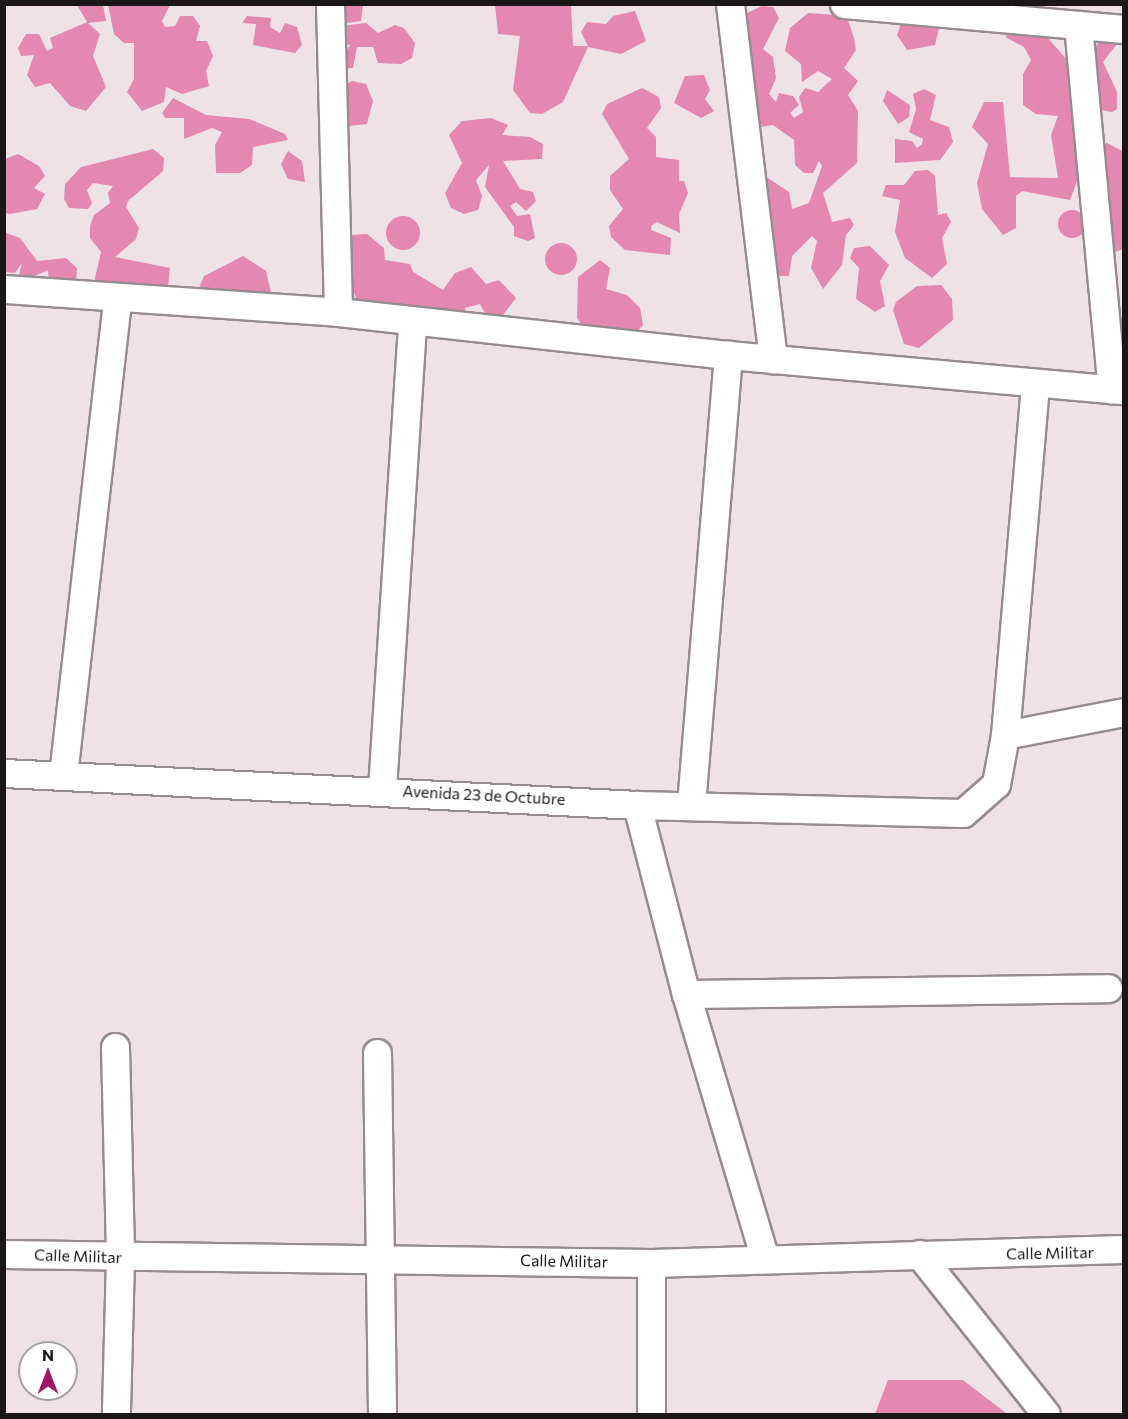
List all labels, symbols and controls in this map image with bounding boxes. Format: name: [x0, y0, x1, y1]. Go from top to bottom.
street label: Avenida 23 de Octubre: [402, 781, 566, 809]
street label: Calle Militar: [1006, 1243, 1094, 1263]
street label: Calle Militar: [34, 1245, 122, 1267]
street label: Calle Militar: [520, 1251, 608, 1271]
north arrow: [18, 1341, 78, 1401]
text: N: [42, 1345, 54, 1364]

